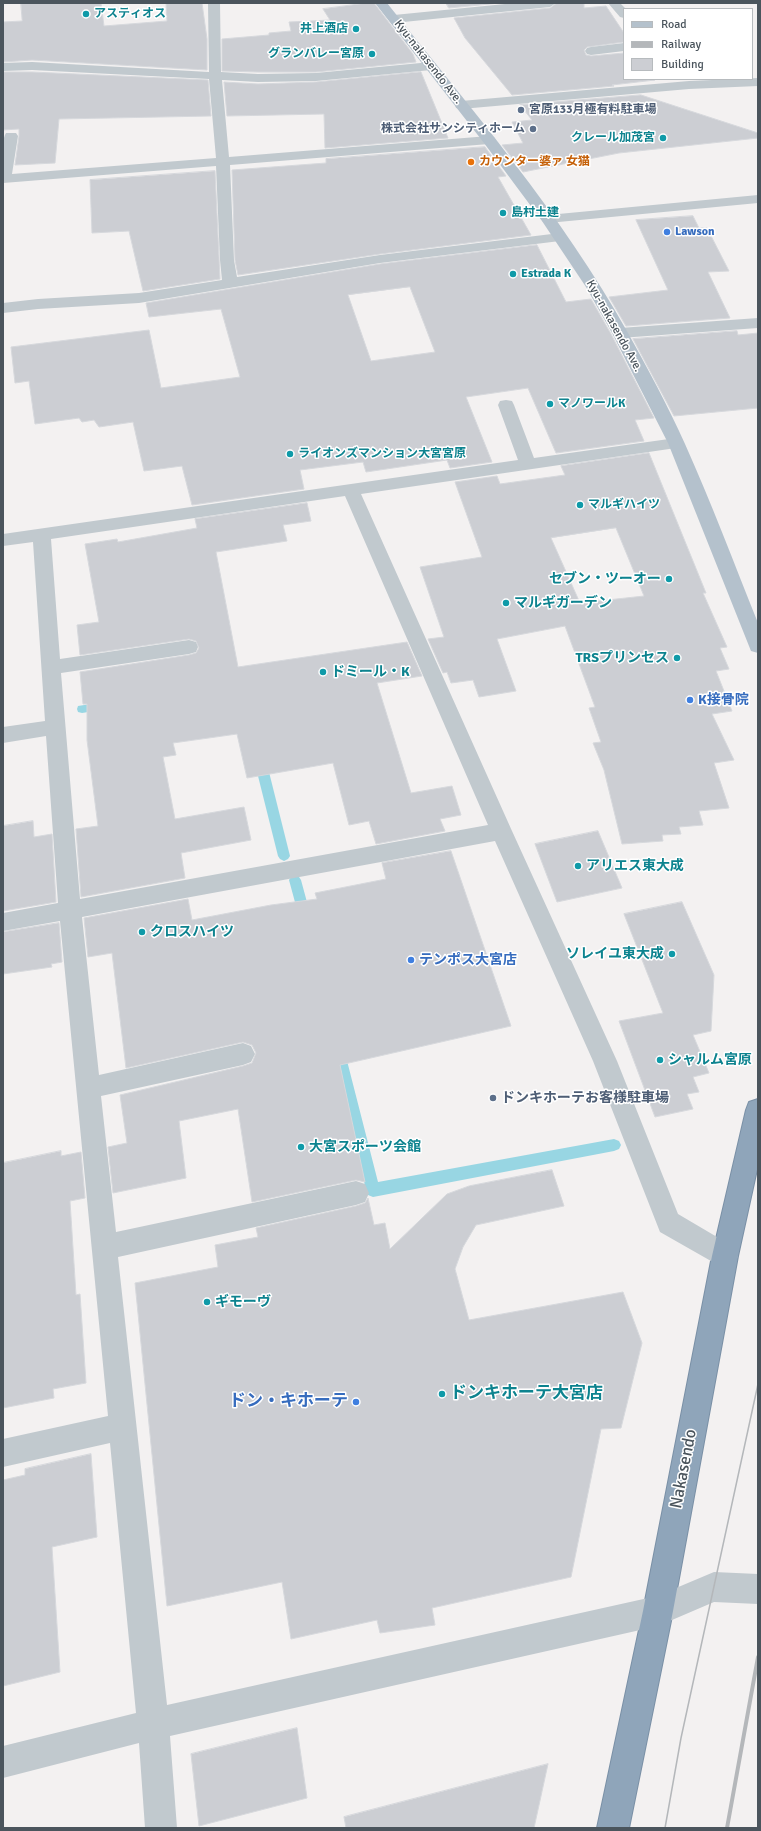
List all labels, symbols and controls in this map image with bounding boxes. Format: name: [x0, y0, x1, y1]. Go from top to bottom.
place label: アスティオス: [94, 7, 166, 21]
legend: [623, 8, 753, 80]
marker: アスティオス: [81, 9, 91, 19]
street label: Kyu-nakasendo Ave.: [391, 17, 465, 107]
text: Road: [661, 17, 687, 32]
place label: 井上酒店: [300, 22, 348, 36]
marker: 井上酒店: [351, 24, 361, 34]
text: Railway: [661, 37, 701, 52]
place label: グランバレー宮原: [268, 47, 364, 61]
marker: グランバレー宮原: [367, 49, 377, 59]
text: Building: [661, 57, 704, 72]
place label: 宮原133月極有料駐車場: [529, 103, 656, 117]
marker: 宮原133月極有料駐車場: [516, 105, 526, 115]
place label: 株式会社サンシティホーム: [381, 122, 525, 136]
marker: 株式会社サンシティホーム: [528, 124, 538, 134]
place label: クレール加茂宮: [571, 131, 655, 145]
marker: クレール加茂宮: [658, 133, 668, 143]
place label: カウンター婆ァ 女猫: [479, 155, 590, 169]
marker: カウンター婆ァ 女猫: [466, 157, 476, 167]
place label: 島村土建: [511, 206, 559, 220]
marker: 島村土建: [498, 208, 508, 218]
place label: Lawson: [675, 225, 715, 239]
marker: Lawson: [662, 227, 672, 237]
place label: Estrada K: [521, 267, 571, 281]
marker: Estrada K: [508, 269, 518, 279]
street label: Kyu-nakasendo Ave.: [583, 278, 645, 374]
place label: マノワールK: [558, 397, 625, 411]
marker: マノワールK: [545, 399, 555, 409]
place label: ライオンズマンション大宮宮原: [298, 447, 466, 461]
marker: ライオンズマンション大宮宮原: [285, 449, 295, 459]
place label: マルギハイツ: [588, 498, 660, 512]
marker: マルギハイツ: [575, 500, 585, 510]
place label: セブン・ツーオー: [549, 571, 661, 587]
marker: セブン・ツーオー: [664, 574, 674, 584]
place label: マルギガーデン: [514, 595, 612, 611]
marker: マルギガーデン: [501, 598, 511, 608]
place label: TRSプリンセス: [575, 650, 669, 666]
marker: TRSプリンセス: [672, 653, 682, 663]
place label: ドミール・K: [331, 664, 410, 680]
marker: ドミール・K: [318, 667, 328, 677]
place label: K接骨院: [698, 692, 749, 708]
marker: K接骨院: [685, 695, 695, 705]
place label: アリエス東大成: [586, 858, 684, 874]
marker: アリエス東大成: [573, 861, 583, 871]
place label: クロスハイツ: [150, 924, 234, 940]
marker: クロスハイツ: [137, 927, 147, 937]
place label: ソレイユ東大成: [566, 946, 664, 962]
marker: ソレイユ東大成: [667, 949, 677, 959]
place label: テンポス大宮店: [419, 952, 517, 968]
marker: テンポス大宮店: [406, 955, 416, 965]
place label: シャルム宮原: [668, 1052, 752, 1068]
marker: シャルム宮原: [655, 1055, 665, 1065]
place label: ドンキホーテお客様駐車場: [501, 1090, 669, 1106]
marker: ドンキホーテお客様駐車場: [488, 1093, 498, 1103]
place label: 大宮スポーツ会館: [309, 1139, 421, 1155]
marker: 大宮スポーツ会館: [296, 1142, 306, 1152]
place label: ギモーヴ: [215, 1294, 271, 1310]
marker: ギモーヴ: [202, 1297, 212, 1307]
place label: ドンキホーテ大宮店: [450, 1384, 603, 1404]
marker: ドンキホーテ大宮店: [437, 1389, 447, 1399]
place label: ドン・キホーテ: [229, 1392, 348, 1412]
marker: ドン・キホーテ: [351, 1397, 361, 1407]
street label: Nakasendo: [666, 1428, 702, 1510]

